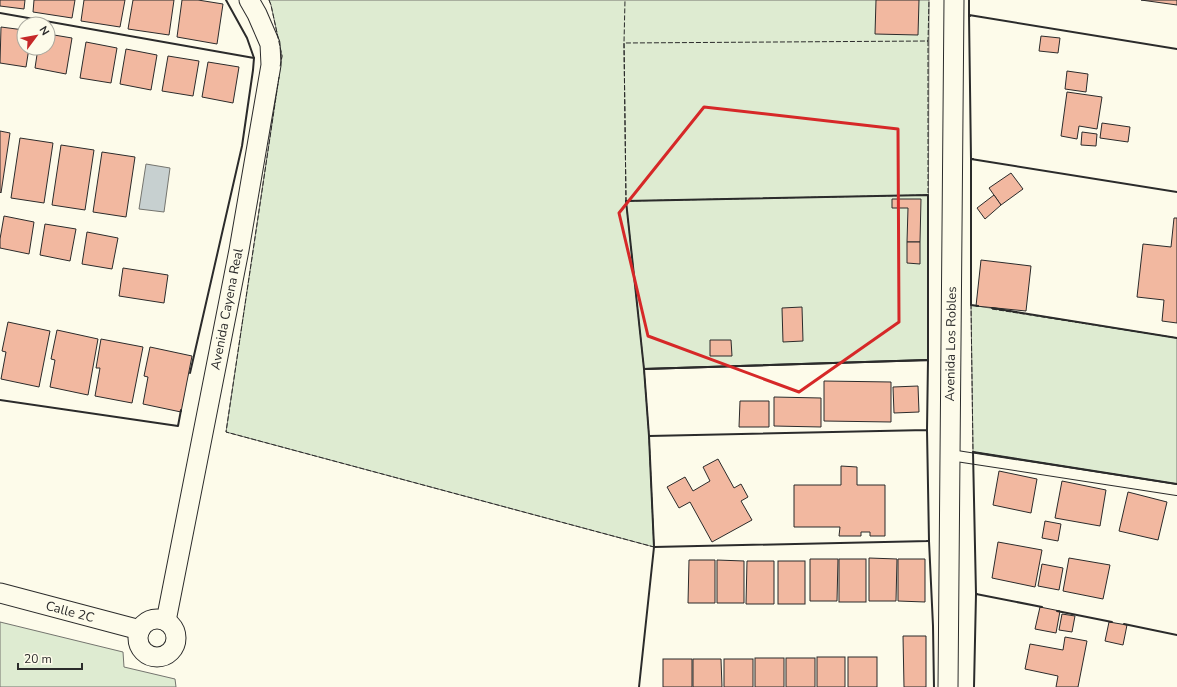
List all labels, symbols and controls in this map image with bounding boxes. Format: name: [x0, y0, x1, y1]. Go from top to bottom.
north arrow: [16, 16, 56, 56]
text: N: [36, 23, 53, 38]
street label: Avenida Cayena Real: [206, 247, 248, 371]
street label: Avenida Los Robles: [941, 286, 961, 402]
street label: Calle 2C: [44, 597, 97, 627]
scale bar: [18, 645, 82, 671]
text: 20 m: [24, 651, 52, 667]

